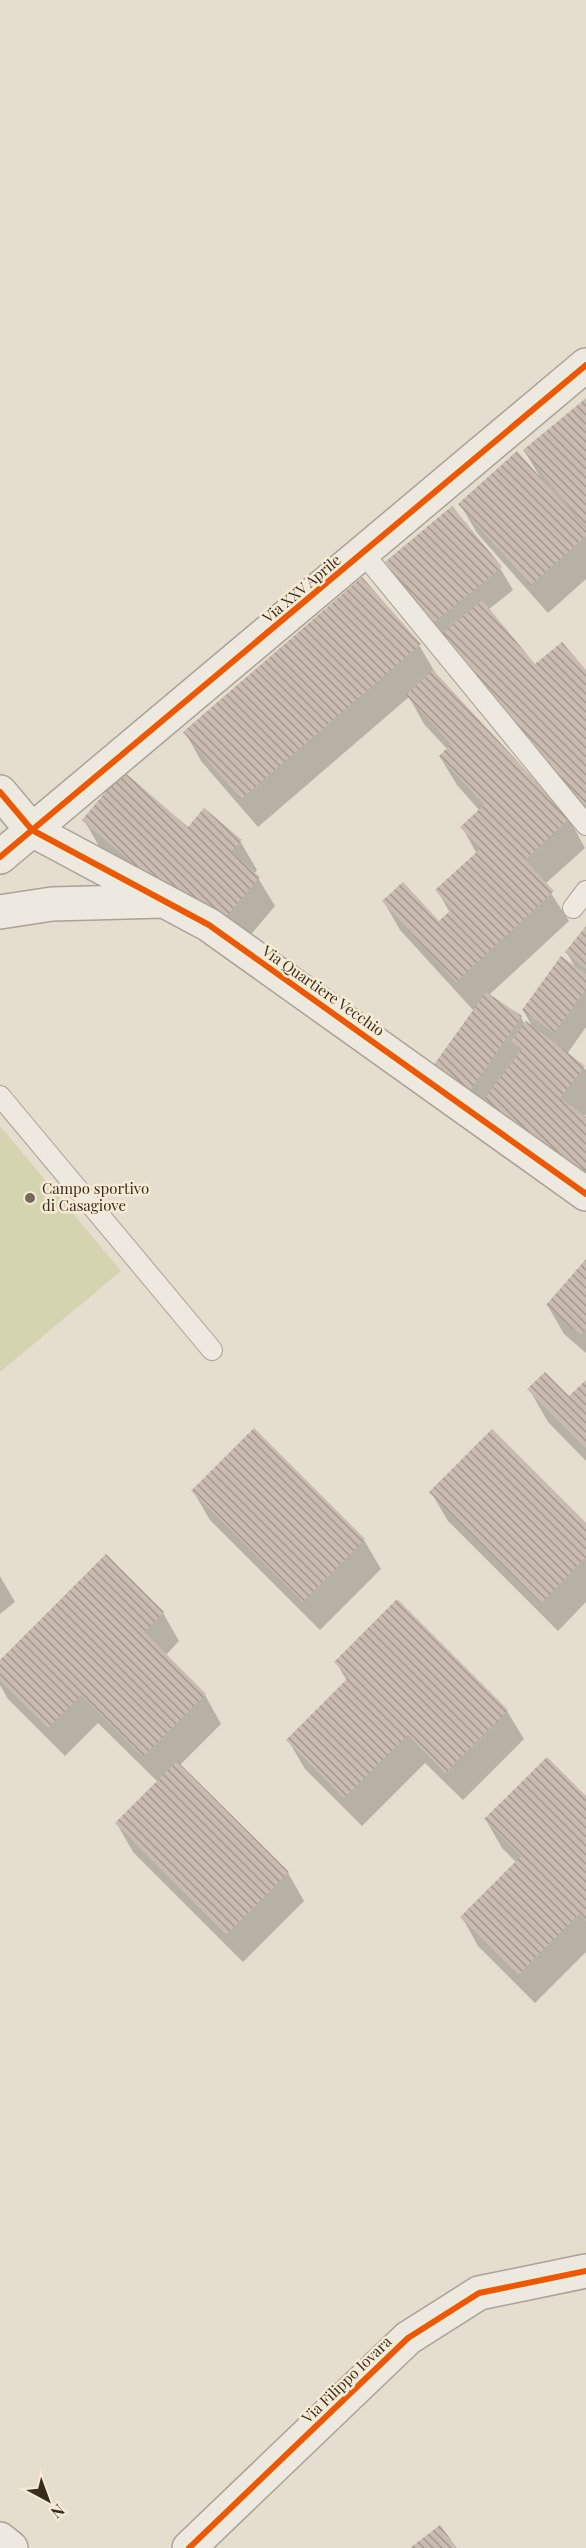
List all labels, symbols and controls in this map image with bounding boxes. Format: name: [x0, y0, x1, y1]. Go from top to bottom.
street label: Via XXV Aprile: [257, 550, 345, 628]
street label: Via Quartiere Vecchio: [258, 940, 389, 1040]
place label: Campo sportivo di Casagiove: [42, 1178, 149, 1215]
marker: Campo sportivo di Casagiove: [23, 1191, 37, 1205]
street label: Via Filippo Iovara: [296, 2331, 396, 2428]
north arrow: [18, 2470, 78, 2530]
text: N: [47, 2500, 69, 2524]

